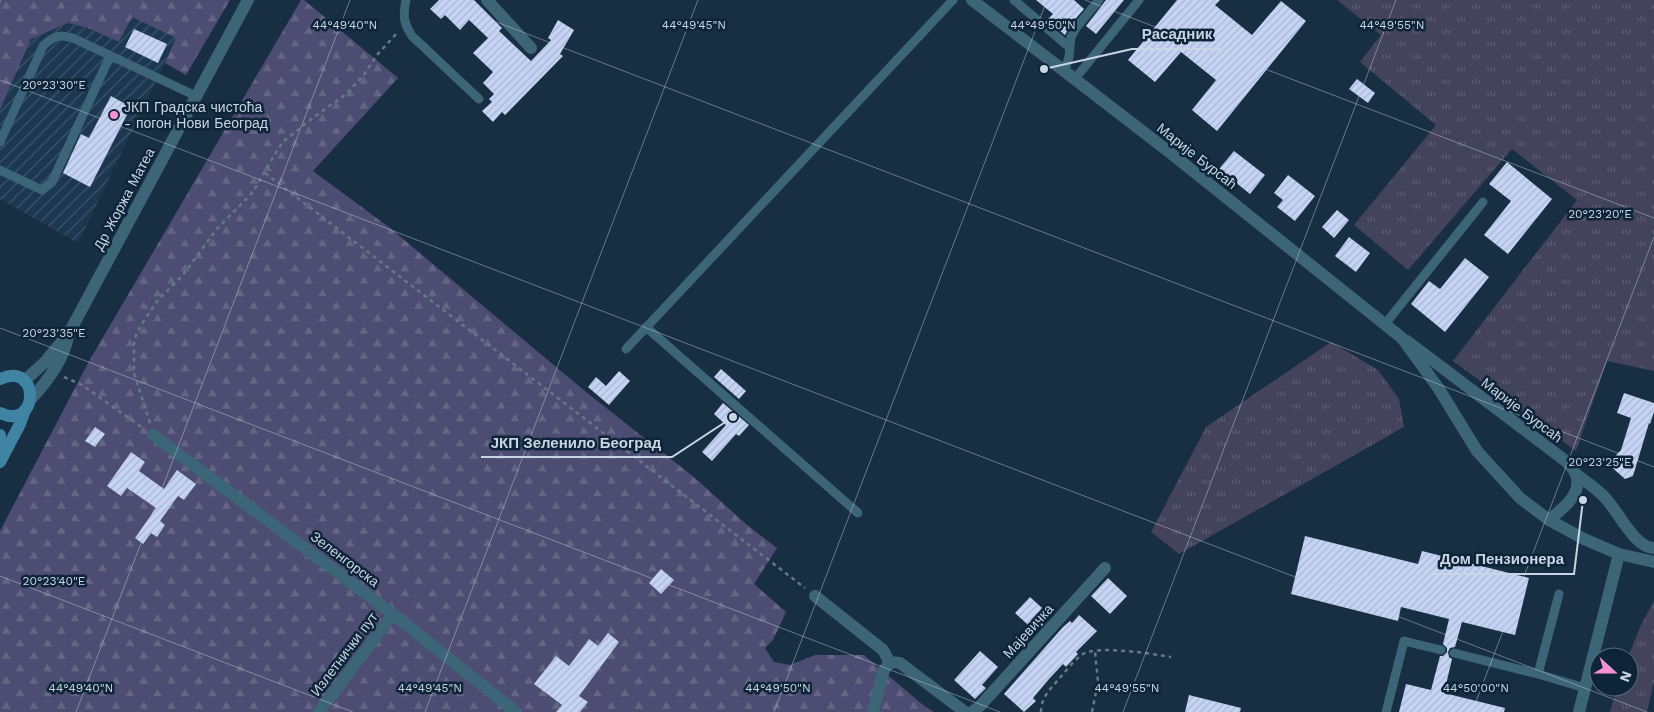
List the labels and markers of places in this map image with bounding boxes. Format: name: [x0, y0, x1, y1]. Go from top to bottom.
callout: Расадник: [1132, 19, 1222, 49]
place label: ЈКП Градска чистоћа - погон Нови Београд: [124, 99, 268, 131]
marker: ЈКП Градска чистоћа - погон Нови Београд: [108, 109, 120, 121]
callout: ЈКП Зеленило Београд: [481, 427, 672, 457]
callout: Дом Пензионера: [1430, 544, 1574, 574]

